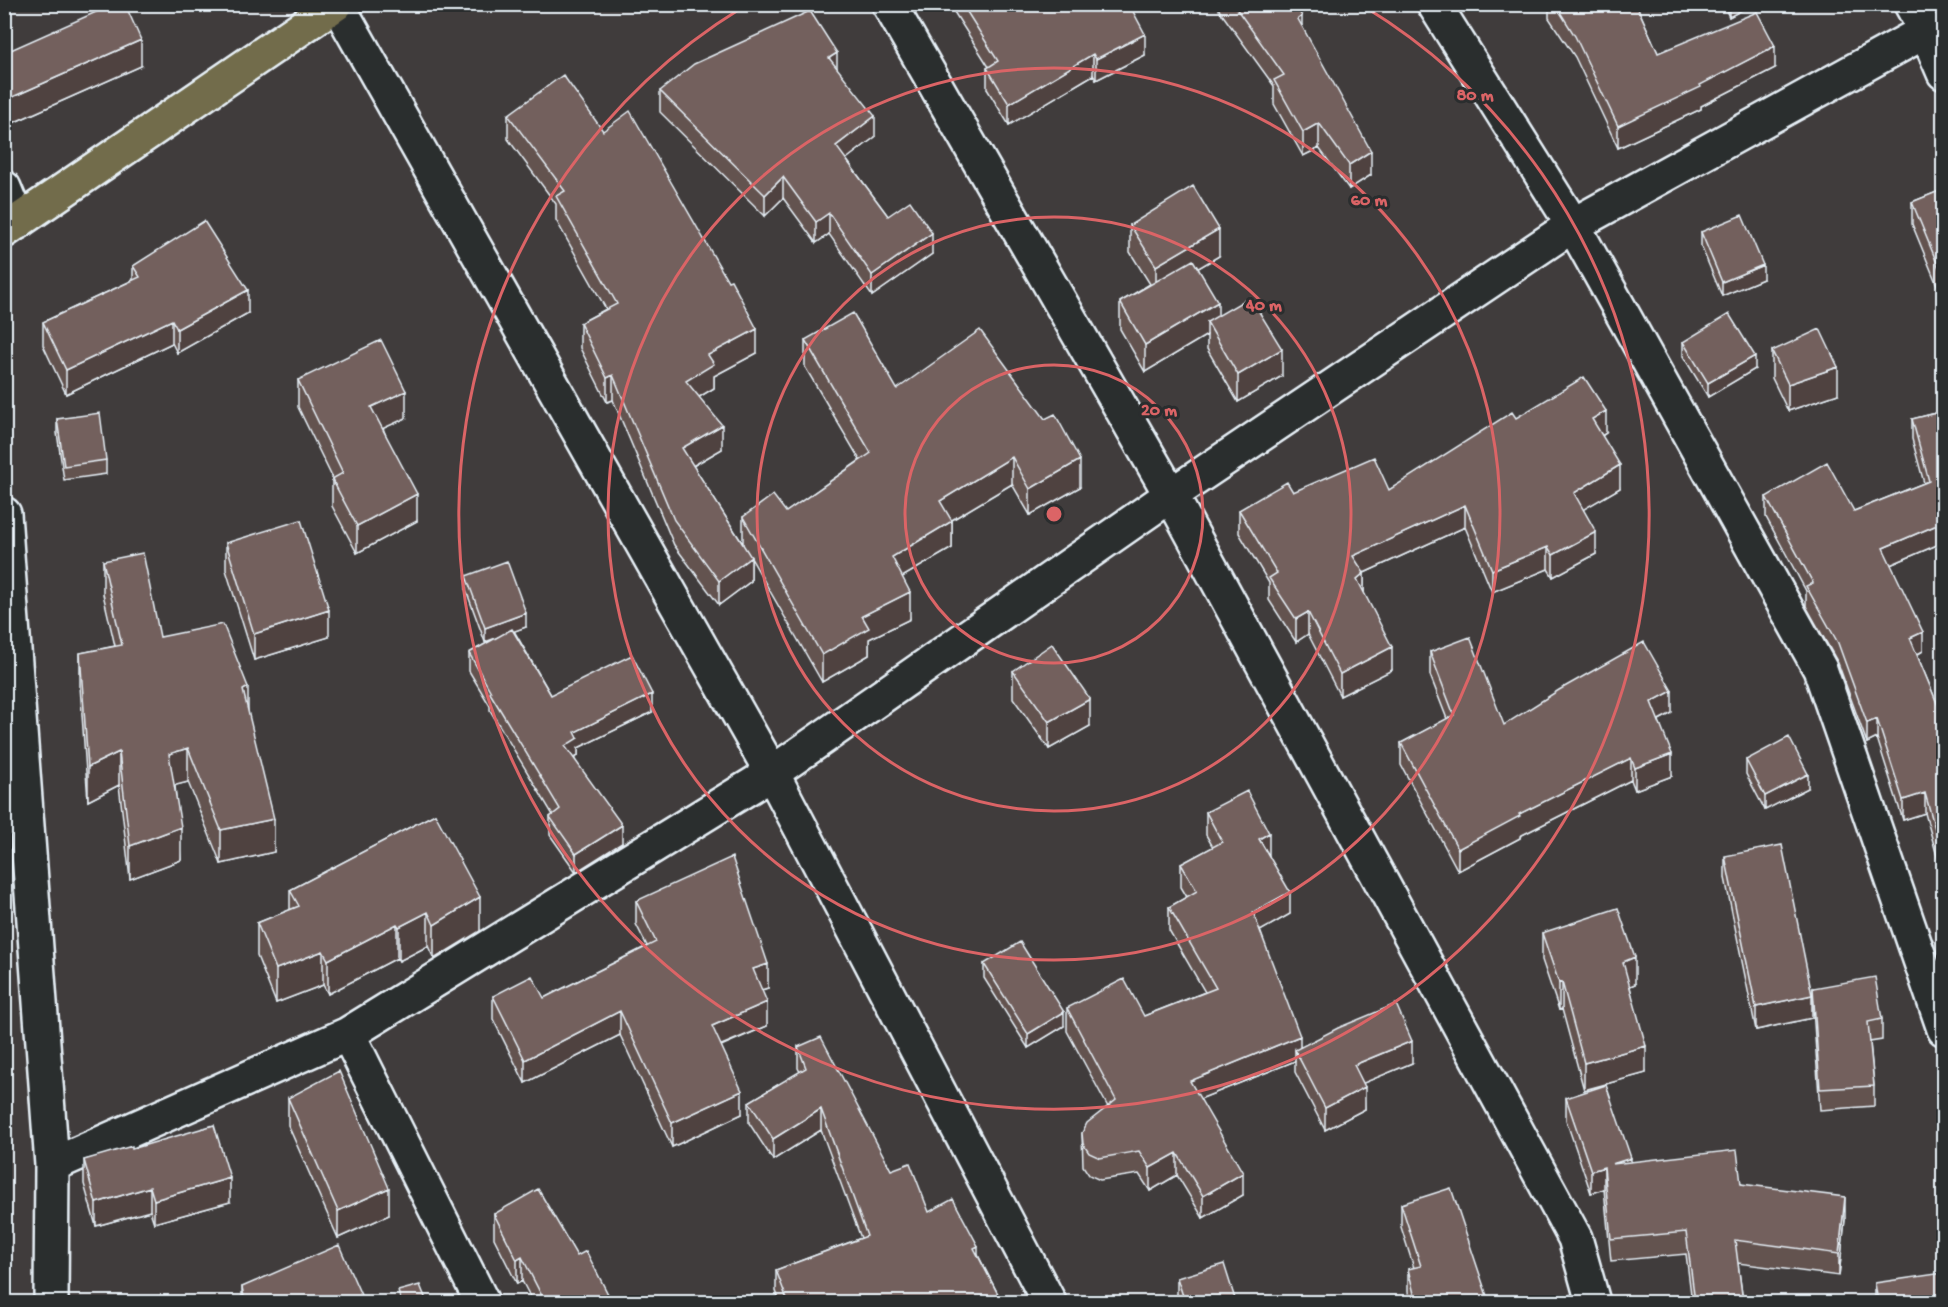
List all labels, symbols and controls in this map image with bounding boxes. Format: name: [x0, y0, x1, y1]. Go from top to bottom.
text: 80 m: [1456, 86, 1494, 107]
text: 60 m: [1351, 191, 1387, 212]
text: 40 m: [1245, 296, 1282, 317]
text: 20 m: [1141, 401, 1177, 422]
centre of rings: [1044, 504, 1064, 524]

